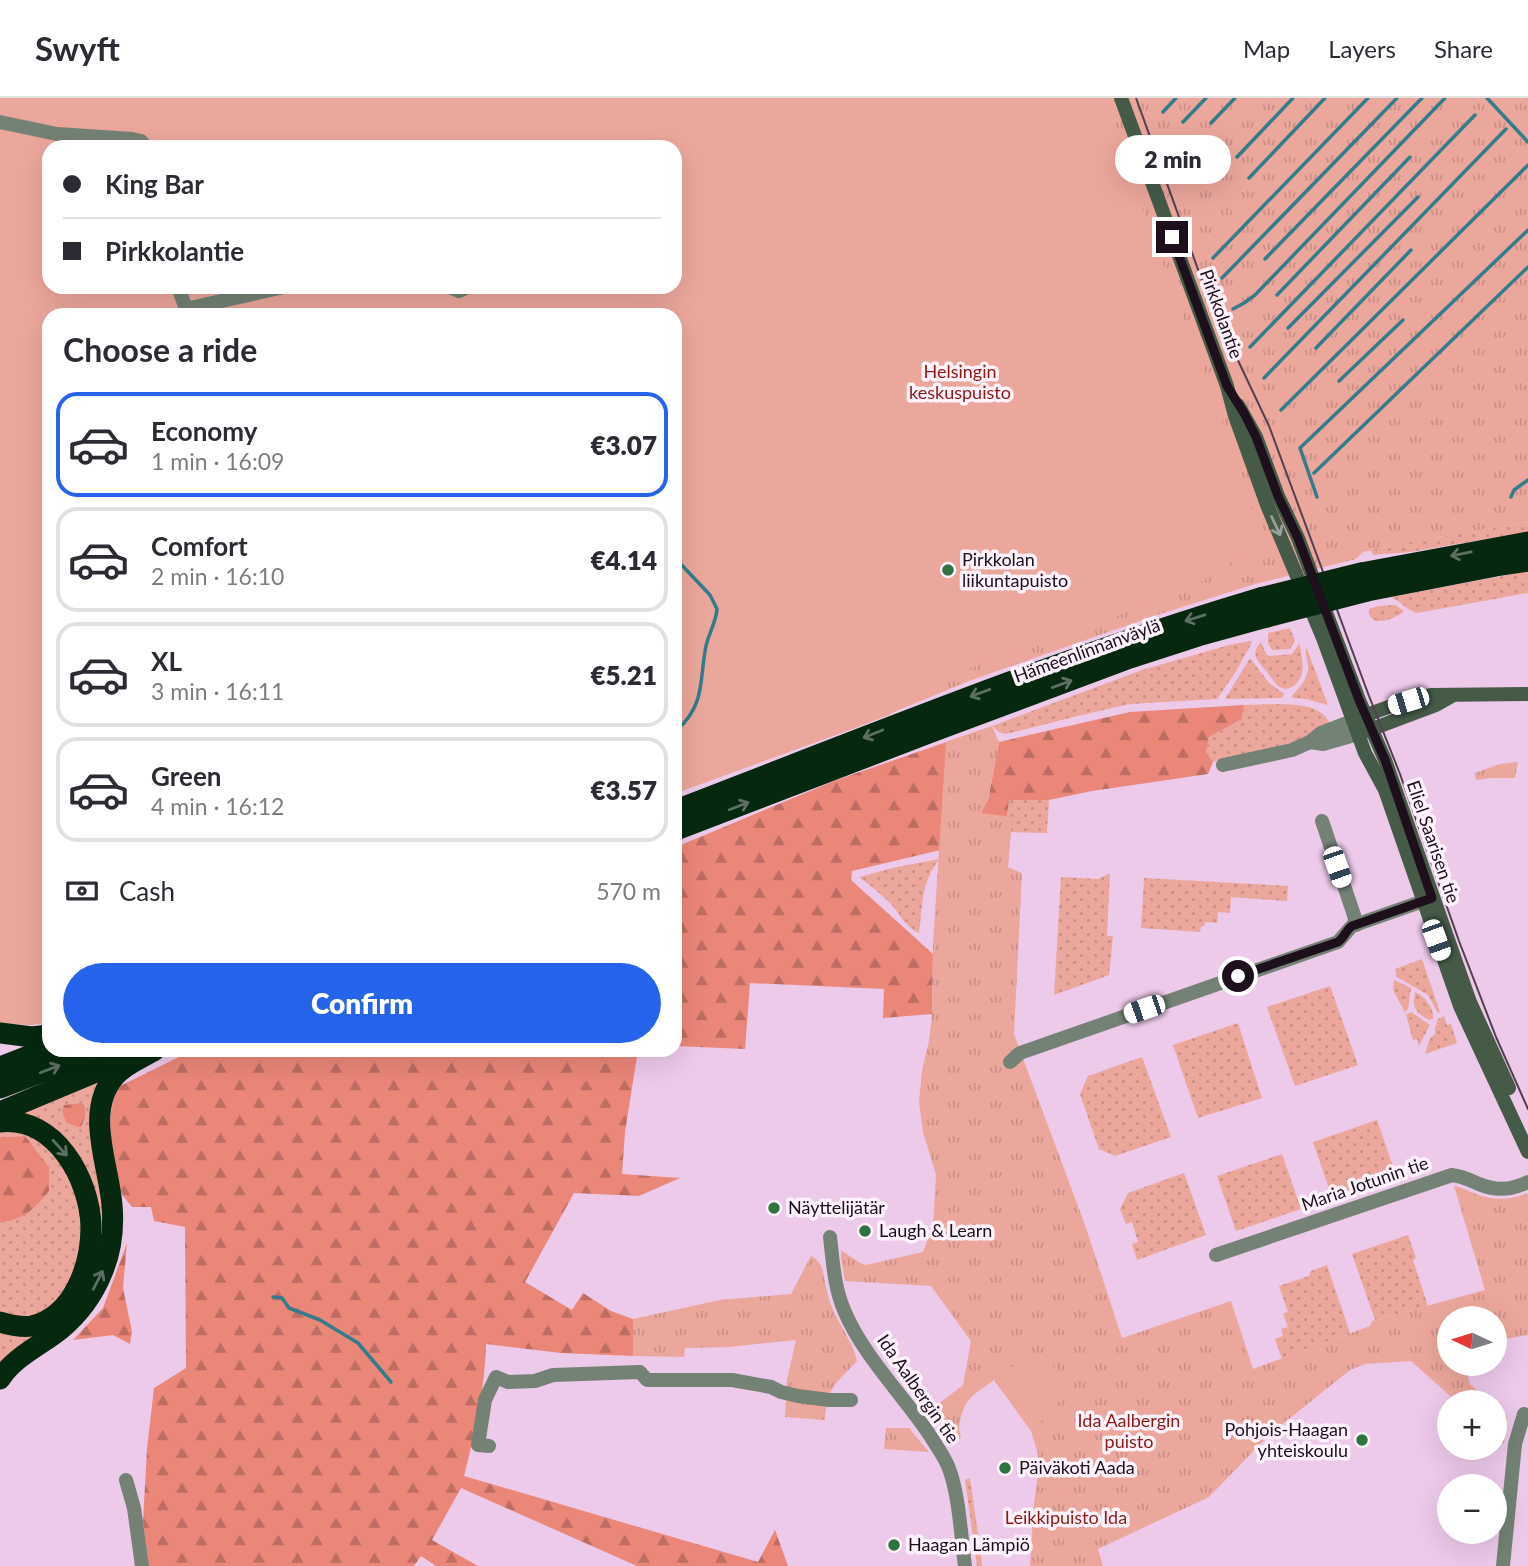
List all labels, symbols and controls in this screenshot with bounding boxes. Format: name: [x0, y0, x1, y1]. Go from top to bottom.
text: Swyft: [35, 28, 120, 68]
text: Map: [1243, 34, 1290, 63]
text: Layers: [1328, 34, 1396, 63]
text: Share: [1434, 34, 1493, 63]
callout: 2 min: [1114, 136, 1230, 184]
text: 2 min: [1144, 145, 1202, 173]
text: King Bar: [105, 168, 204, 200]
route end: [1156, 221, 1188, 253]
text: Pirkkolantie: [105, 235, 244, 267]
street label: Pirkkolantie: [1196, 266, 1248, 361]
text: Choose a ride: [63, 330, 257, 369]
park label: Helsingin keskuspuisto: [909, 360, 1011, 403]
icon: car: [67, 413, 130, 476]
text: Economy: [151, 415, 257, 447]
text: €3.07: [590, 429, 657, 461]
text: 1 min · 16:09: [151, 447, 284, 475]
one-way arrow: [1270, 515, 1283, 536]
icon: car: [67, 528, 130, 591]
text: Comfort: [151, 530, 248, 562]
text: €4.14: [590, 544, 657, 576]
place label: Pirkkolan liikuntapuisto: [962, 548, 1068, 591]
one-way arrow: [1450, 548, 1473, 561]
text: 2 min · 16:10: [151, 562, 284, 590]
marker: Pirkkolan liikuntapuisto: [940, 562, 956, 578]
one-way arrow: [1184, 612, 1206, 625]
street label: Hämeenlinnanväylä: [1011, 613, 1163, 687]
icon: car: [67, 643, 130, 706]
text: XL: [151, 645, 182, 677]
text: €5.21: [590, 659, 657, 691]
one-way arrow: [1051, 676, 1073, 689]
text: 3 min · 16:11: [151, 677, 284, 705]
car: [1385, 685, 1432, 717]
one-way arrow: [969, 688, 991, 700]
one-way arrow: [862, 728, 884, 741]
icon: car: [67, 758, 130, 821]
text: Green: [151, 760, 221, 792]
text: €3.57: [590, 774, 657, 806]
street label: Eliel Saarisen tie: [1403, 777, 1465, 906]
text: 4 min · 16:12: [151, 792, 284, 820]
one-way arrow: [728, 798, 750, 811]
car: [1321, 844, 1354, 890]
icon: cash: [63, 872, 101, 910]
text: Cash: [119, 875, 175, 907]
text: 570 m: [596, 877, 661, 905]
car: [1419, 917, 1454, 963]
route start: [1222, 960, 1254, 992]
button: Confirm: [63, 963, 661, 1043]
car: [1121, 992, 1168, 1026]
one-way arrow: [39, 1062, 61, 1074]
one-way arrow: [51, 1139, 68, 1156]
street label: Maria Jotunin tie: [1298, 1151, 1431, 1215]
place label: Näyttelijätär: [788, 1196, 885, 1218]
marker: Näyttelijätär: [766, 1200, 782, 1216]
place label: Laugh & Learn: [879, 1219, 992, 1241]
marker: Laugh & Learn: [857, 1223, 873, 1239]
one-way arrow: [92, 1271, 106, 1291]
north arrow: [1437, 1306, 1507, 1376]
map controls: [1437, 1306, 1507, 1544]
street label: Ida Aalbergin tie: [873, 1330, 965, 1447]
button: +: [1437, 1390, 1507, 1460]
park label: Ida Aalbergin puisto: [1078, 1409, 1180, 1452]
place label: Pohjois-Haagan yhteiskoulu: [1224, 1418, 1348, 1461]
marker: Pohjois-Haagan yhteiskoulu: [1354, 1432, 1370, 1448]
place label: Päiväkoti Aada: [1019, 1456, 1135, 1478]
marker: Päiväkoti Aada: [997, 1460, 1013, 1476]
button: −: [1437, 1474, 1507, 1544]
park label: Leikkipuisto Ida: [1005, 1506, 1127, 1528]
place label: Haagan Lämpiö: [908, 1533, 1030, 1555]
marker: Haagan Lämpiö: [886, 1537, 902, 1553]

